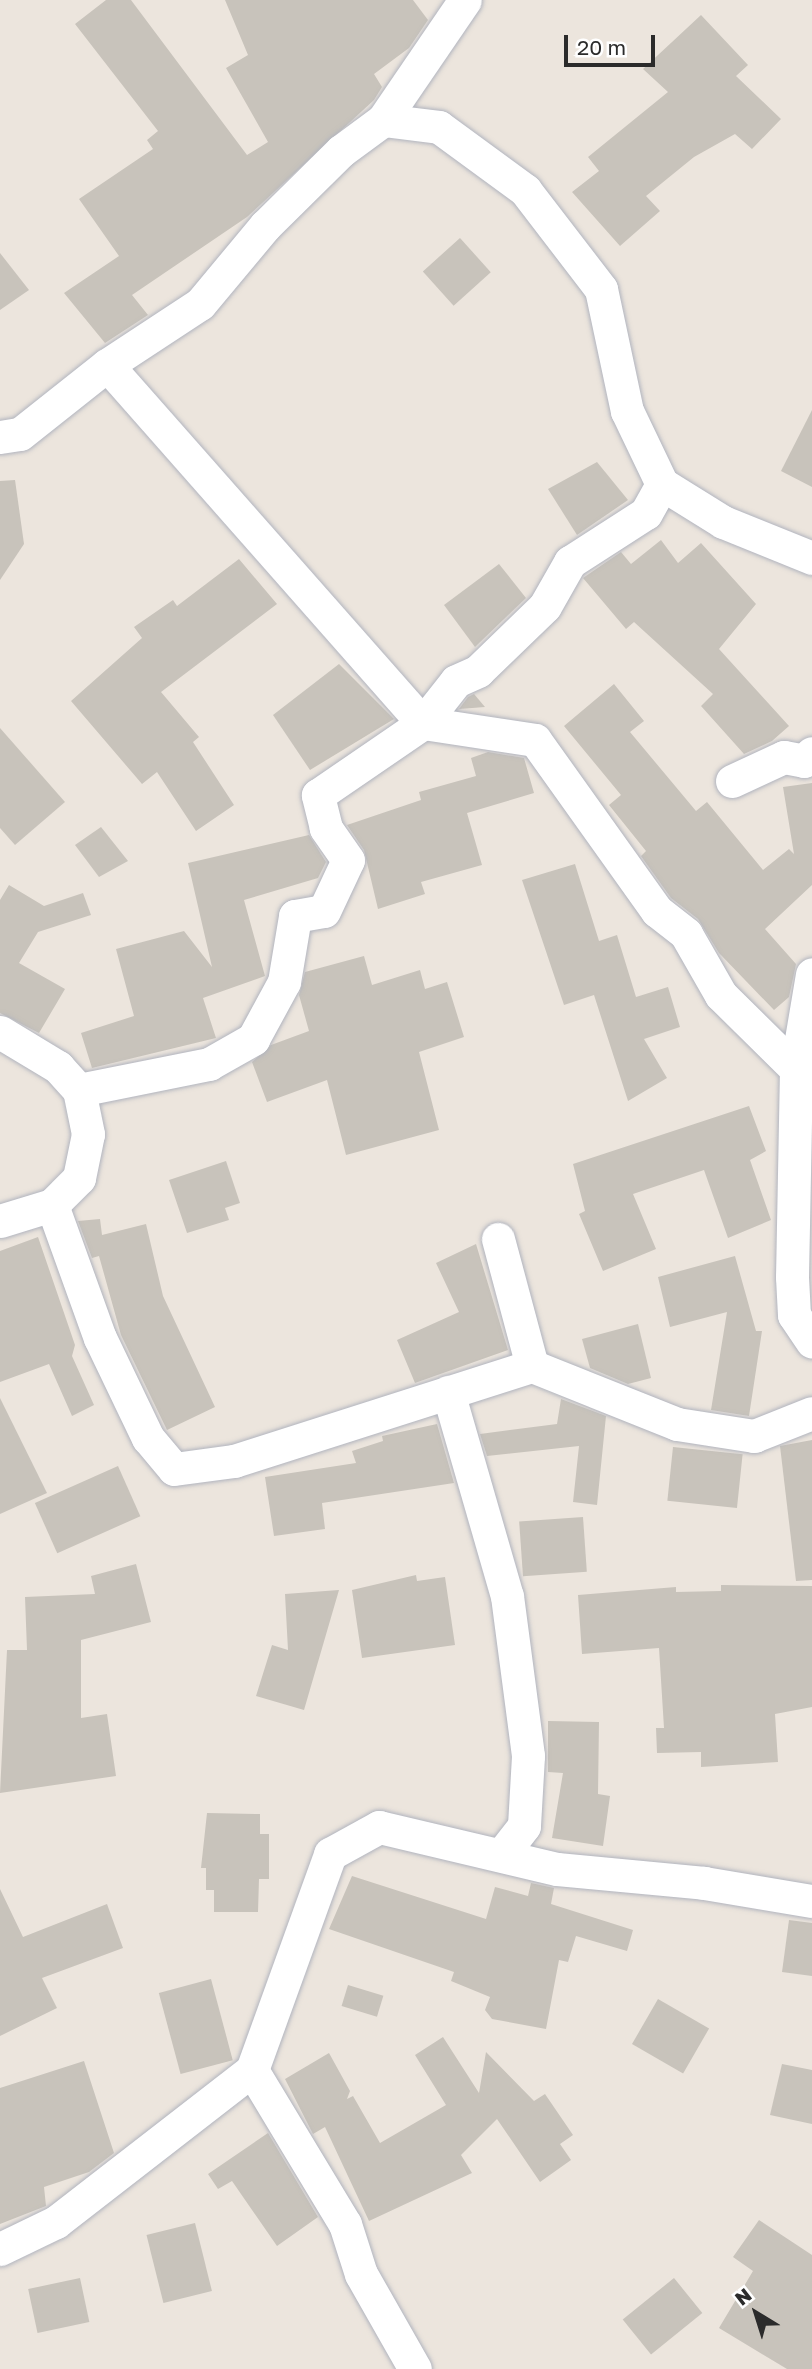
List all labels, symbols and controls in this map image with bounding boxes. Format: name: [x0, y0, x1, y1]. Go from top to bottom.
scale bar: [567, 21, 658, 65]
text: 20 m: [577, 34, 626, 60]
north arrow: [721, 2278, 791, 2348]
text: N: [730, 2283, 756, 2310]

